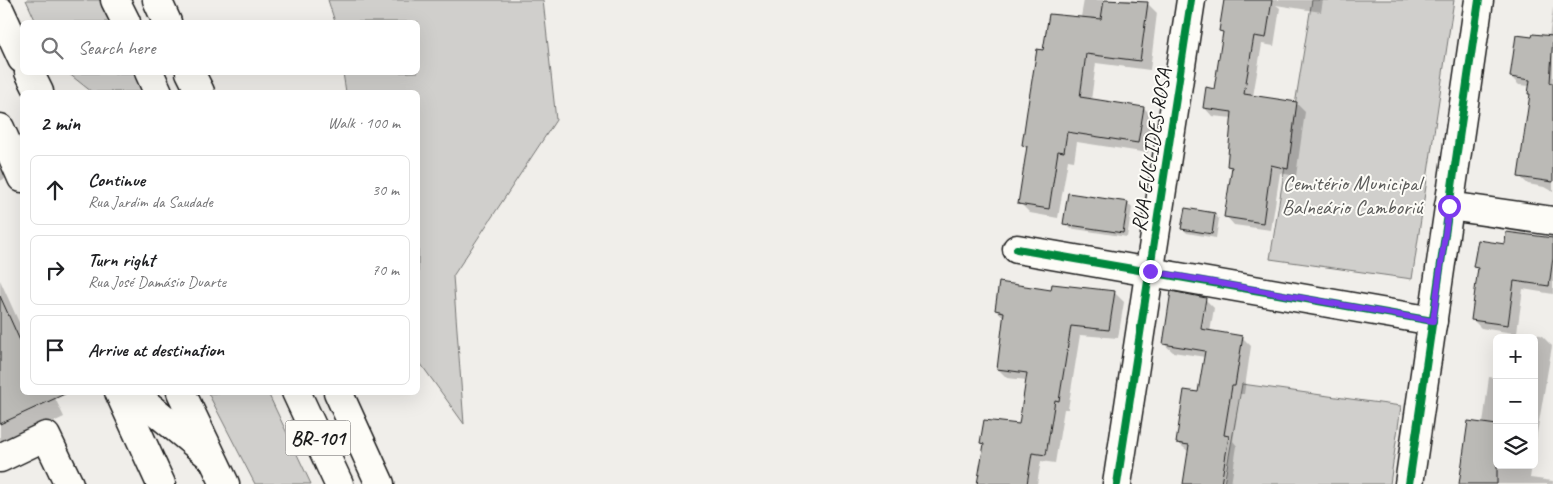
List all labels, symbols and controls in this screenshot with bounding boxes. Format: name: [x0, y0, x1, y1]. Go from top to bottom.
search box: [20, 20, 420, 75]
icon: search: [38, 34, 66, 62]
text: Search here: [78, 36, 155, 60]
street label: RUA EUCLIDES ROSA: [1125, 66, 1177, 233]
text: 2 min: [40, 110, 80, 136]
text: Walk · 100 m: [328, 113, 400, 133]
text: Continue: [88, 168, 145, 192]
park label: Cemitério Municipal Balneário Camboriú: [1282, 170, 1425, 220]
icon: ahead: [41, 176, 69, 204]
text: 30 m: [372, 180, 399, 200]
text: Rua Jardim da Saudade: [88, 192, 213, 212]
route start: [1438, 195, 1461, 218]
text: Turn right: [88, 248, 155, 272]
icon: right: [41, 256, 69, 284]
text: 70 m: [372, 260, 399, 280]
route end: [1139, 260, 1162, 283]
text: Rua José Damásio Duarte: [88, 272, 226, 292]
map controls: [1493, 334, 1538, 469]
button: +: [1493, 334, 1538, 379]
icon: arrive: [41, 336, 69, 364]
text: Arrive at destination: [88, 338, 224, 362]
button: −: [1493, 379, 1538, 424]
road number: BR-101: [286, 420, 350, 456]
button: layers: [1493, 424, 1538, 469]

